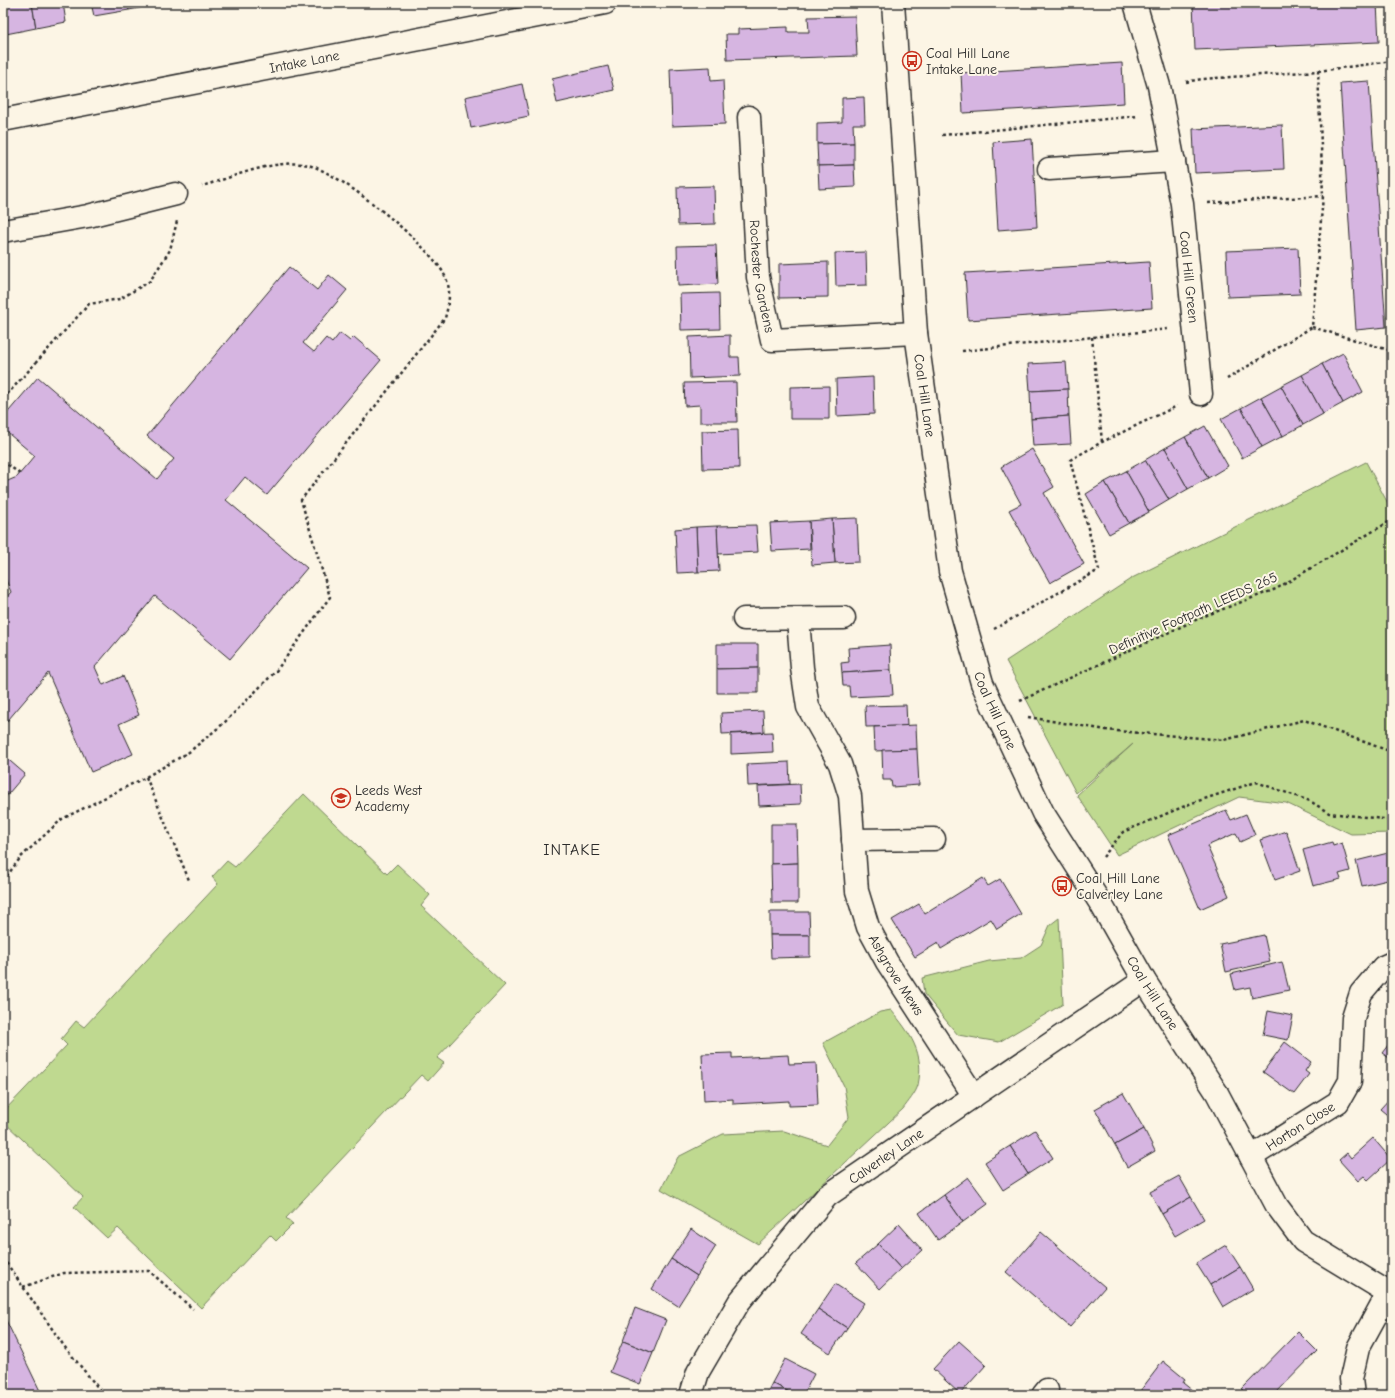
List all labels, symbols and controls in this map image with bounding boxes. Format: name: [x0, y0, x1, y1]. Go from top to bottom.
place label: Coal Hill Lane Intake Lane: [926, 45, 1010, 78]
street label: Intake Lane: [268, 47, 341, 77]
bus stop icon: Coal Hill Lane Intake Lane: [901, 50, 923, 72]
street label: Rochester Gardens: [746, 219, 778, 335]
street label: Coal Hill Green: [1176, 230, 1202, 324]
street label: Coal Hill Lane: [910, 353, 939, 438]
street label: Definitive Footpath LEEDS 265: [1106, 569, 1280, 658]
street label: Coal Hill Lane: [970, 670, 1020, 752]
place label: Leeds West Academy: [355, 782, 423, 815]
school or university icon: Leeds West Academy: [330, 787, 352, 809]
district label: INTAKE: [543, 841, 601, 859]
place label: Coal Hill Lane Calverley Lane: [1076, 870, 1163, 903]
bus stop icon: Coal Hill Lane Calverley Lane: [1051, 875, 1073, 897]
street label: Ashgrove Mews: [865, 932, 927, 1019]
street label: Coal Hill Lane: [1123, 953, 1182, 1033]
street label: Horton Close: [1263, 1098, 1338, 1155]
street label: Calverley Lane: [845, 1125, 927, 1188]

